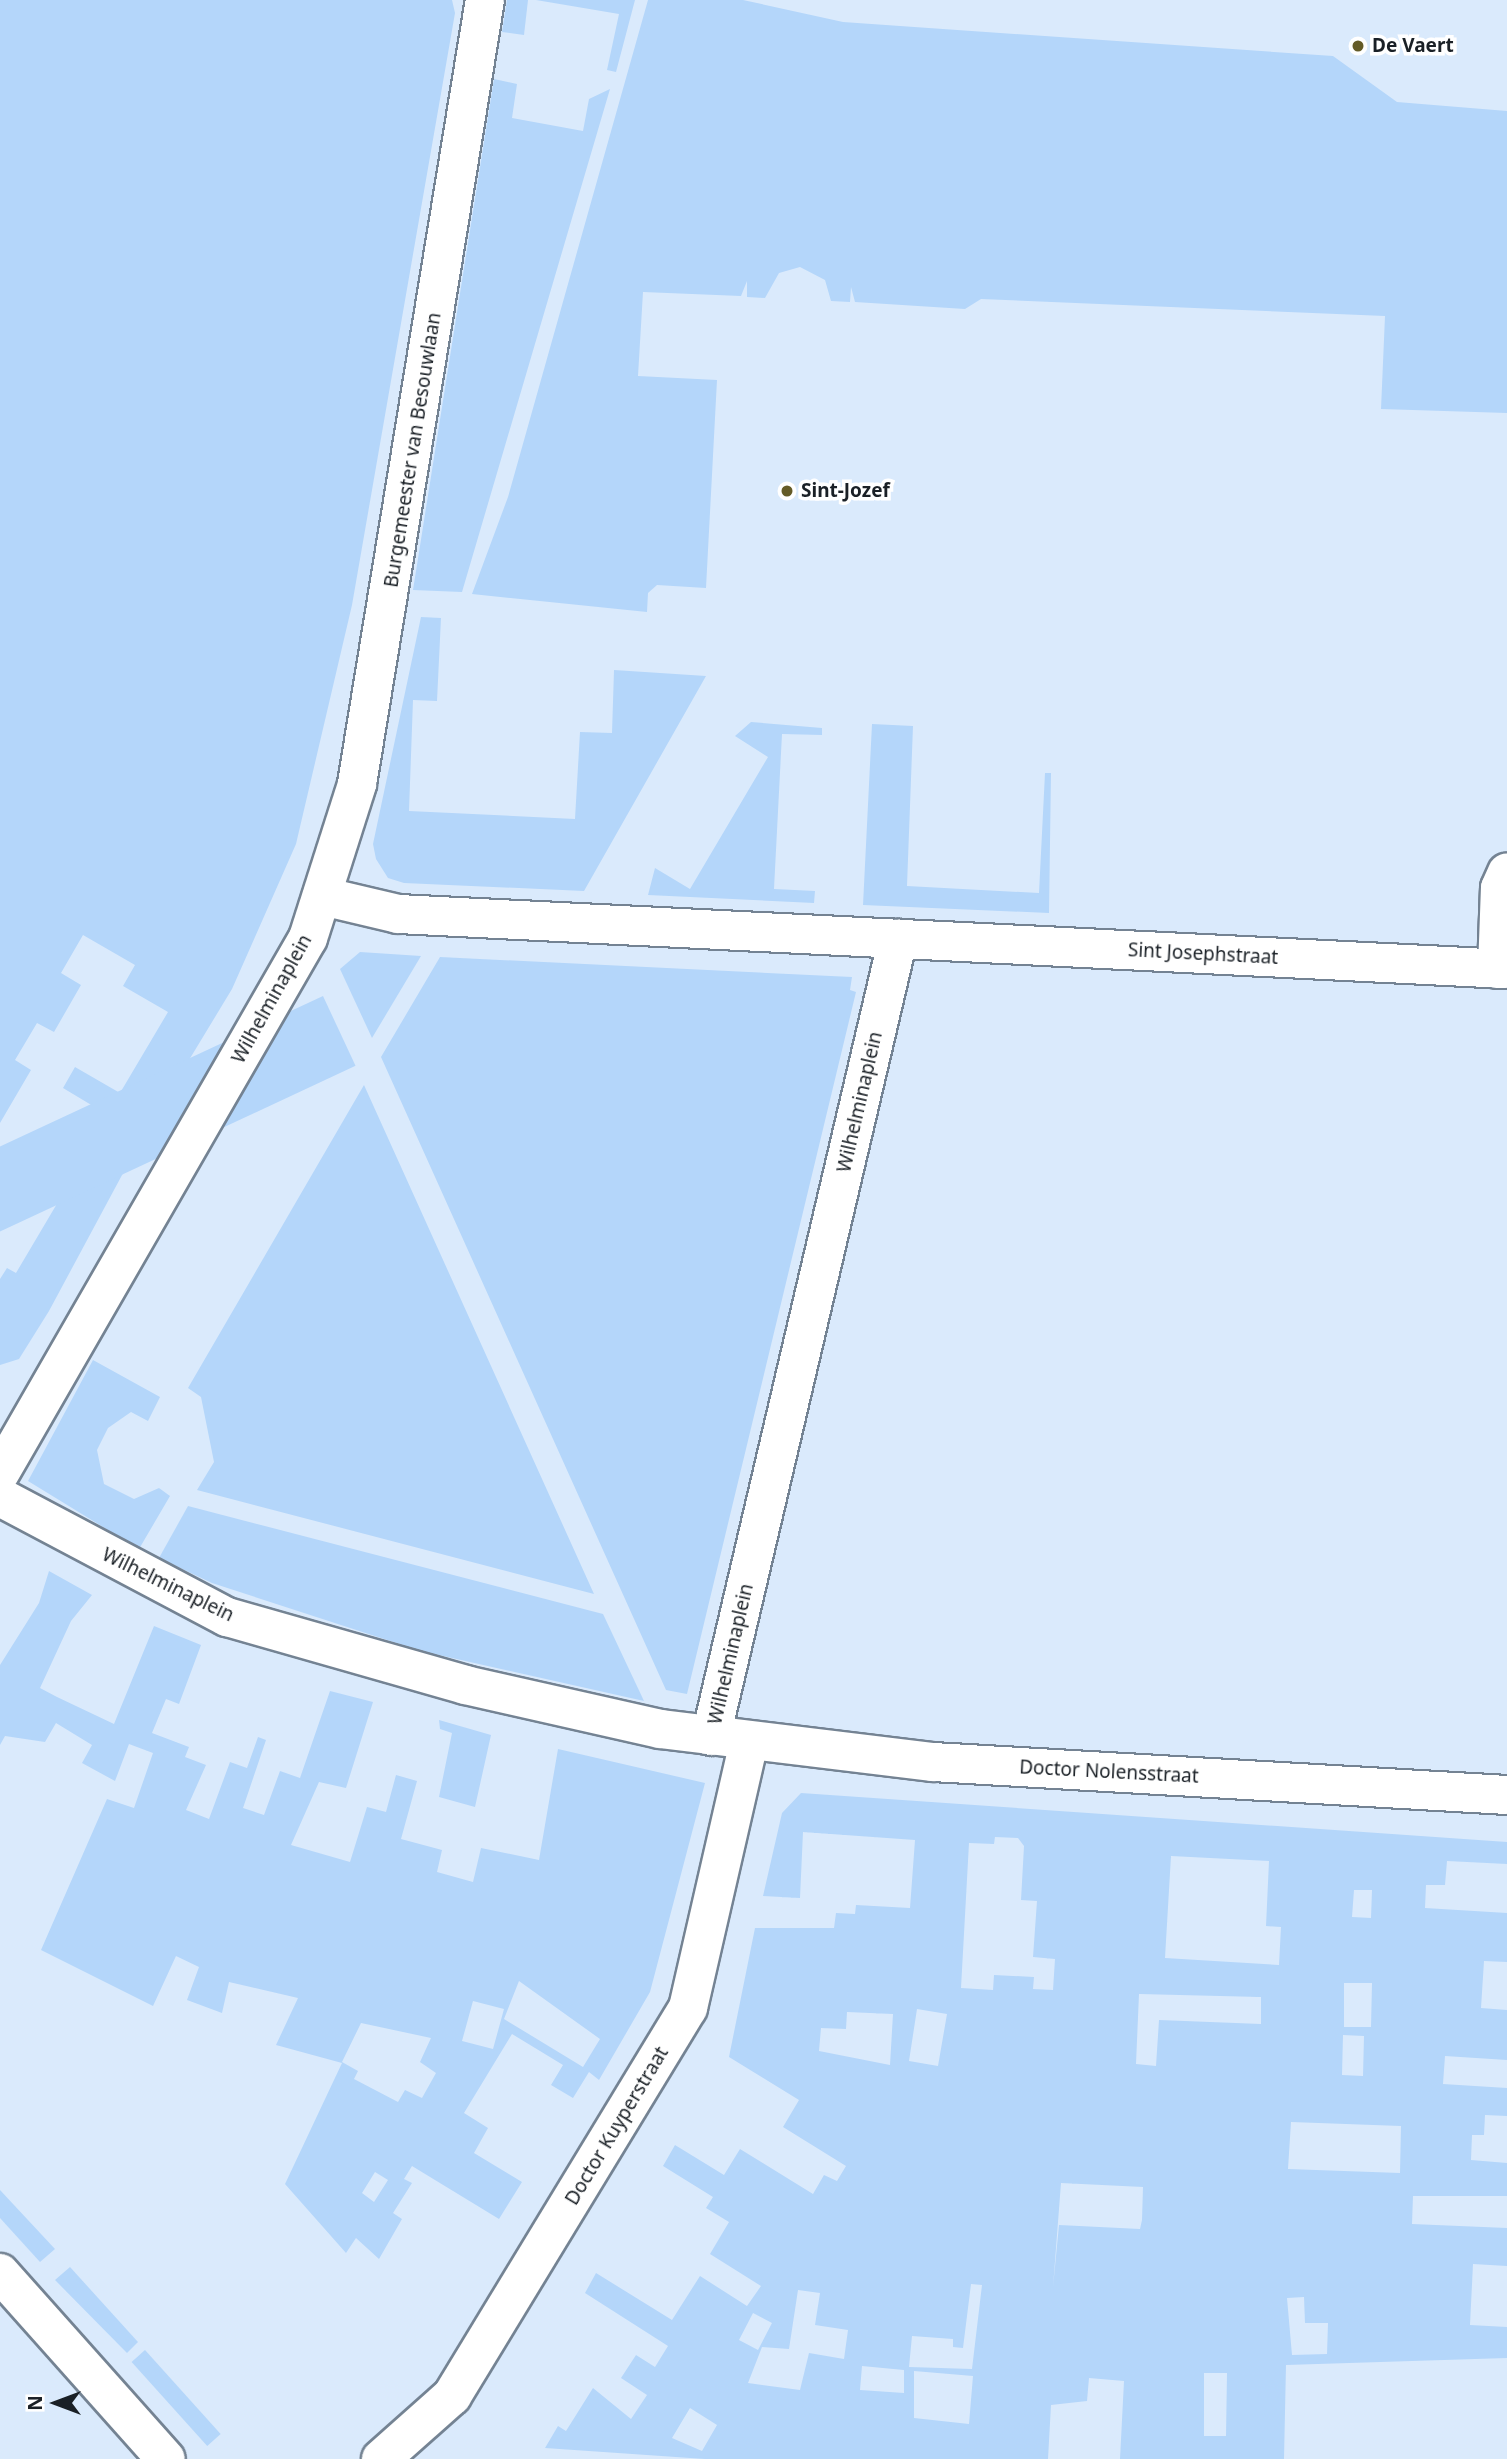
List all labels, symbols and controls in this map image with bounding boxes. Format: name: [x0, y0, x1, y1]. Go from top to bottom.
place label: De Vaert: [1372, 35, 1454, 57]
marker: De Vaert: [1350, 38, 1366, 54]
street label: Burgemeester van Besouwlaan: [380, 311, 446, 589]
place label: Sint-Jozef: [801, 480, 890, 502]
marker: Sint-Jozef: [779, 483, 795, 499]
street label: Wilhelminaplein: [227, 931, 317, 1067]
street label: Sint Josephstraat: [1127, 939, 1279, 969]
street label: Wilhelminaplein: [833, 1029, 887, 1175]
street label: Wilhelminaplein: [98, 1543, 238, 1627]
street label: Wilhelminaplein: [704, 1581, 758, 1727]
street label: Doctor Nolensstraat: [1019, 1756, 1199, 1788]
street label: Doctor Kuyperstraat: [561, 2043, 673, 2209]
north arrow: [21, 2368, 91, 2438]
text: N: [22, 2395, 48, 2411]

